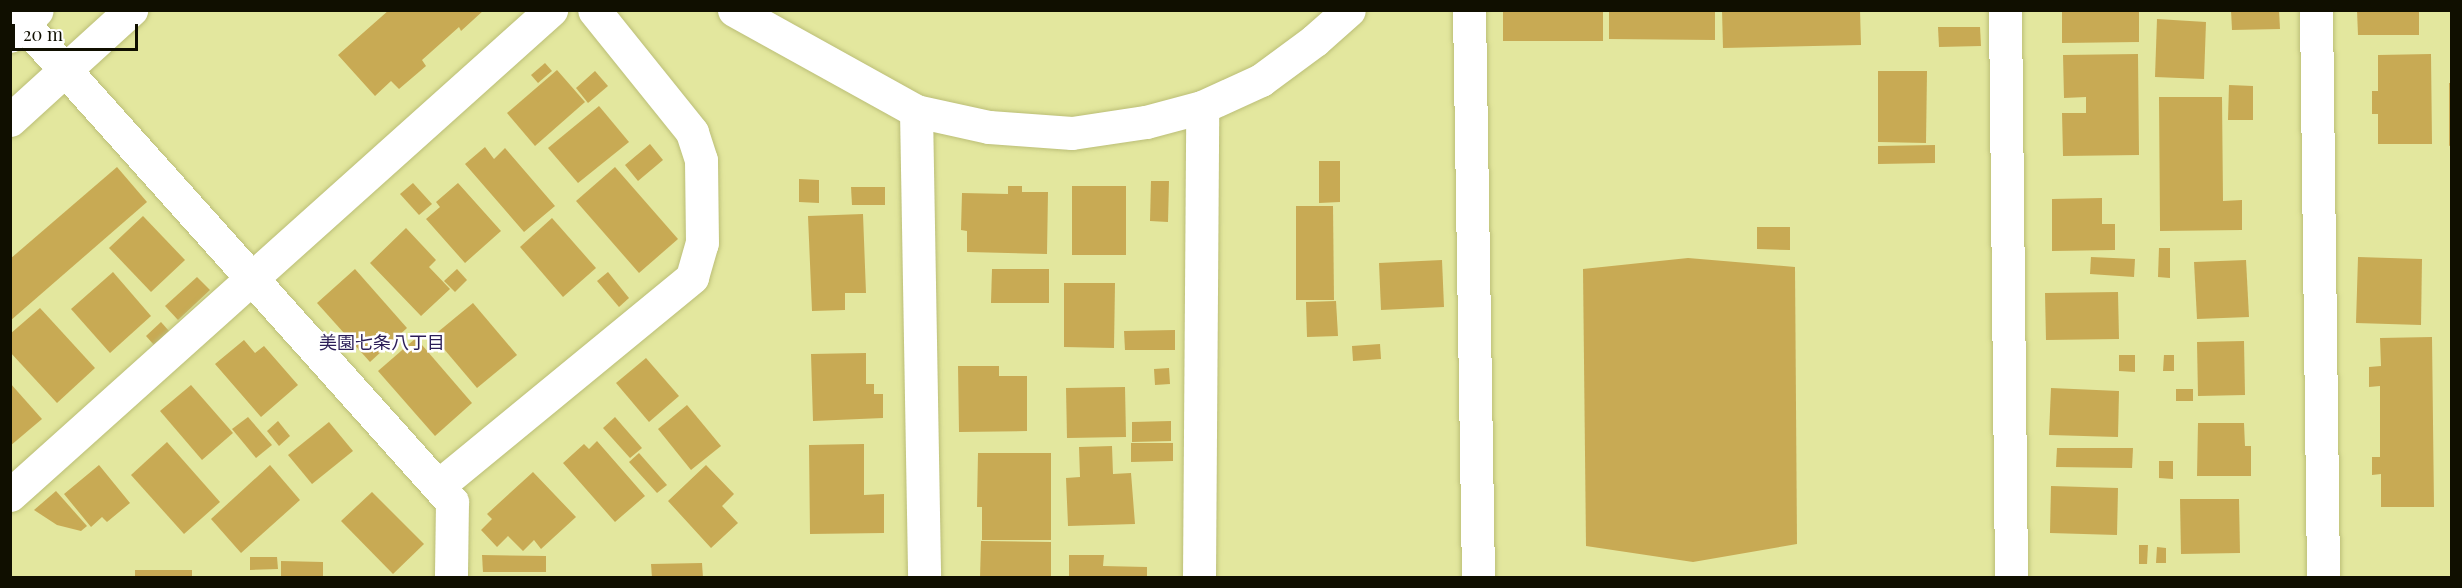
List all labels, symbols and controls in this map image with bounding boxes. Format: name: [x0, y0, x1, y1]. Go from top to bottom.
scale bar: [15, 12, 141, 50]
text: 20 m: [23, 22, 63, 46]
district label: 美園七条八丁目: [319, 331, 445, 353]

